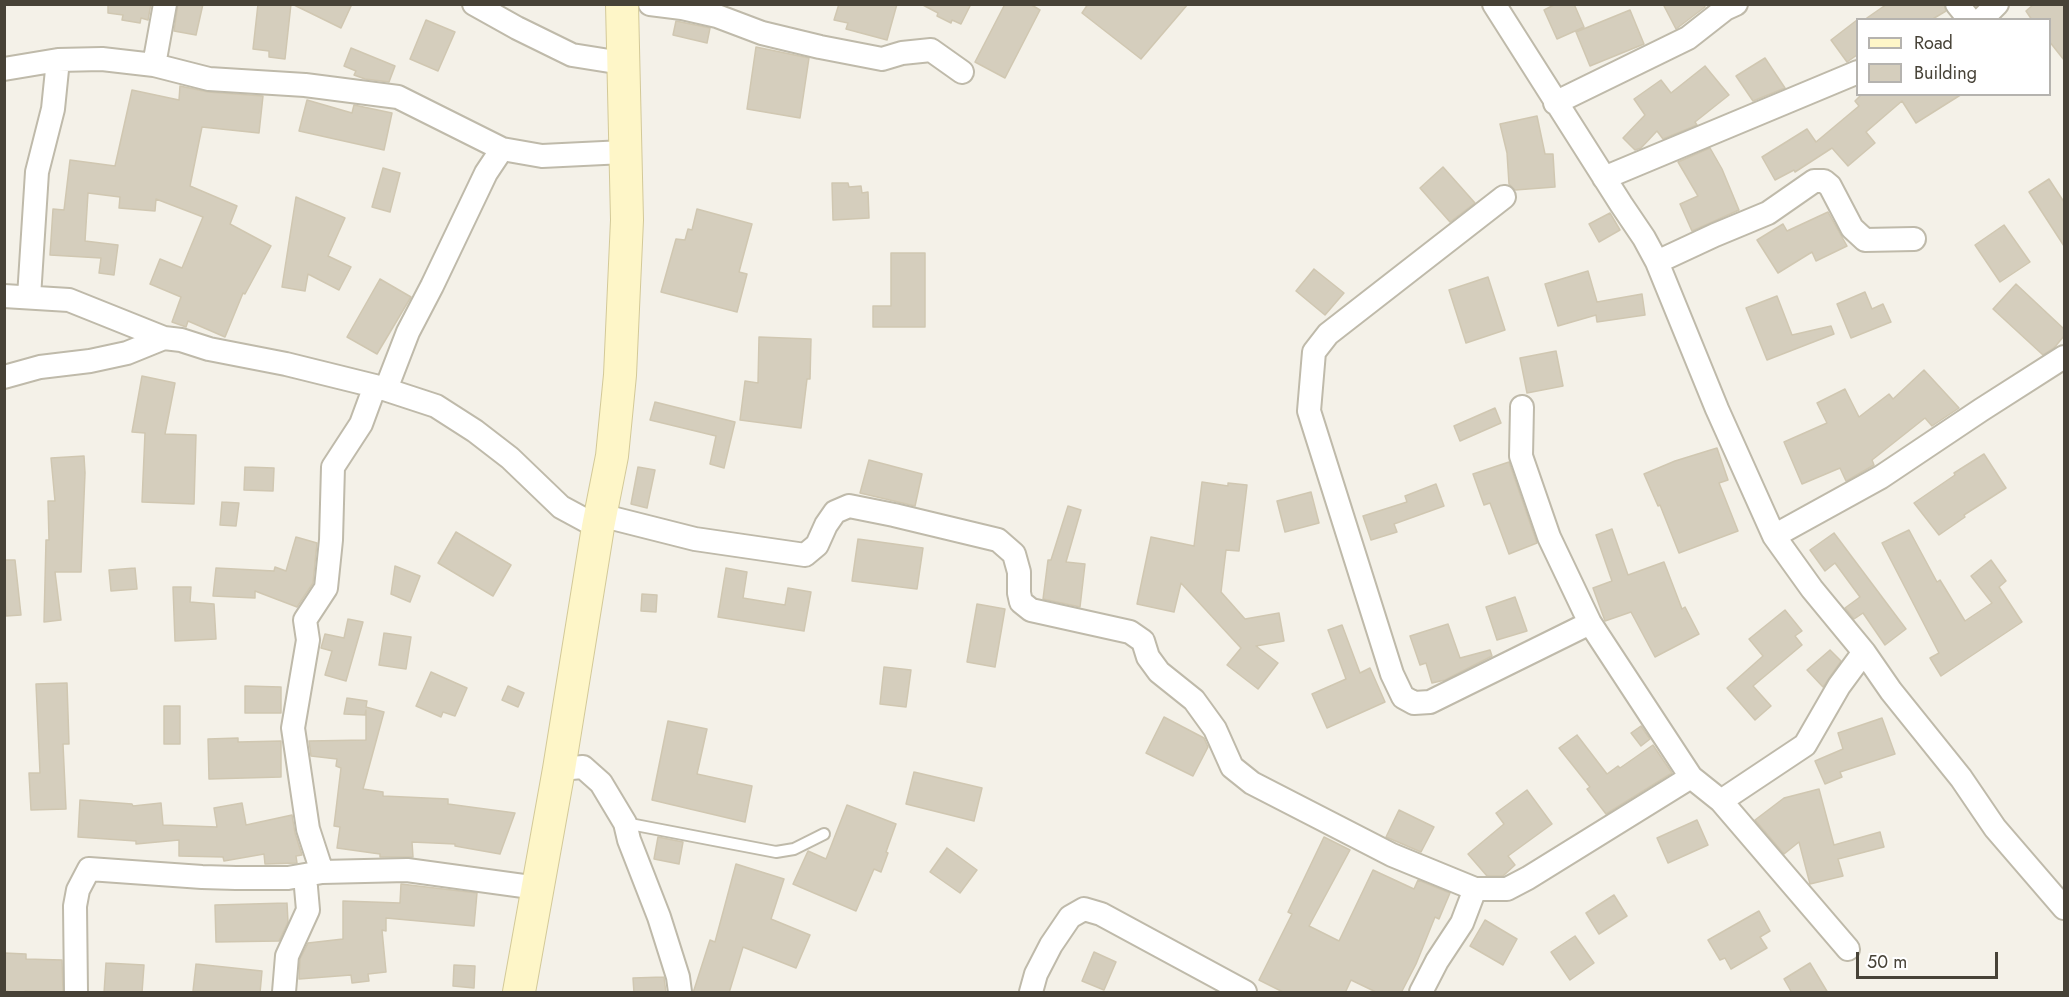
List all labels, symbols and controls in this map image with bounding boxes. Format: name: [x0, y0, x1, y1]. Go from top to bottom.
legend: [1856, 18, 2051, 96]
text: Road: [1914, 30, 1953, 56]
text: Building: [1914, 60, 1977, 86]
scale bar: [1859, 940, 2002, 978]
text: 50 m: [1867, 949, 1907, 975]

